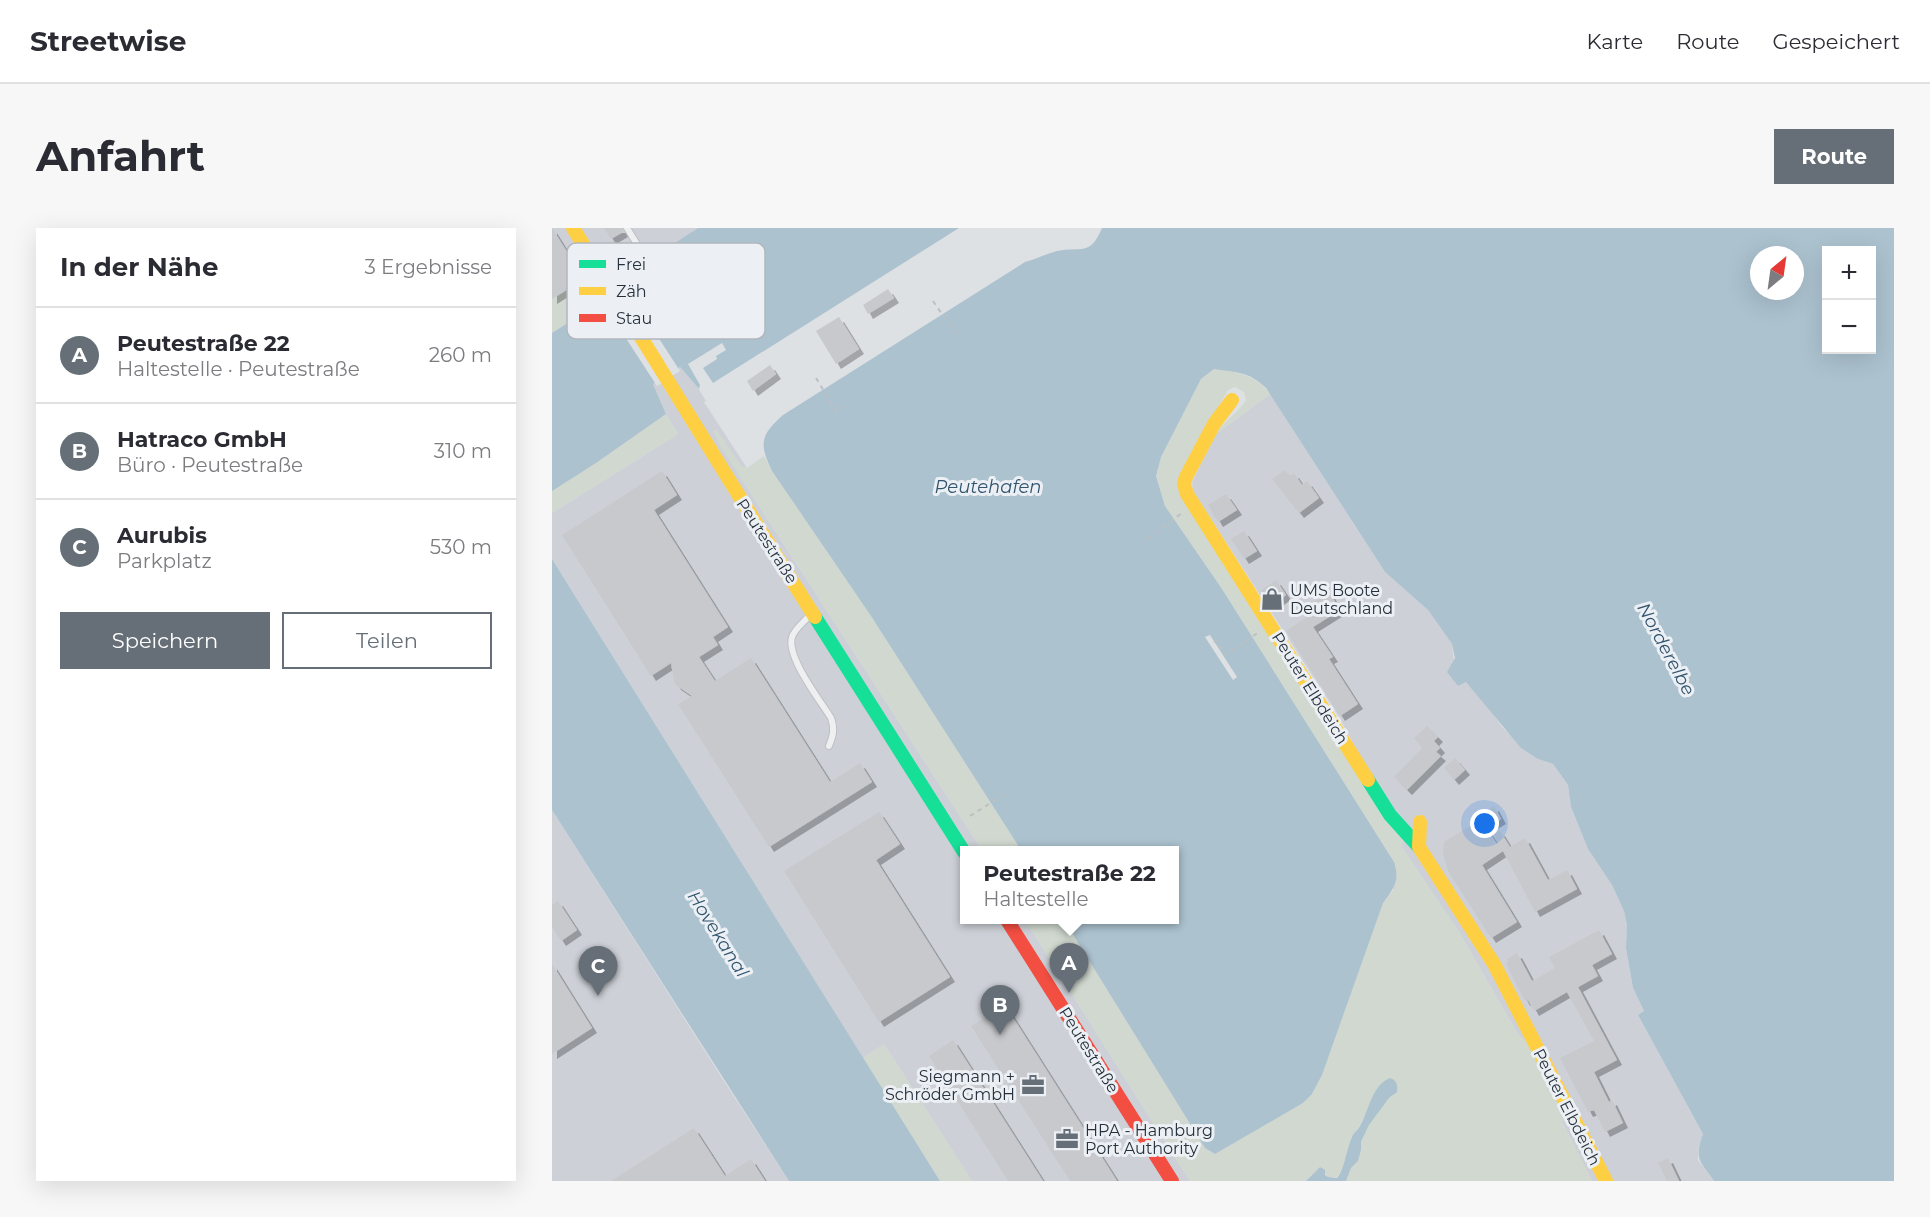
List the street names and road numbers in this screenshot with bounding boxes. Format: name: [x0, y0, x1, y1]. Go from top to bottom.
street label: Peutestraße: [733, 495, 801, 587]
street label: Peuter Elbdeich: [1268, 628, 1352, 748]
street label: Peutestraße: [1055, 1004, 1123, 1096]
street label: Peuter Elbdeich: [1529, 1045, 1605, 1169]

